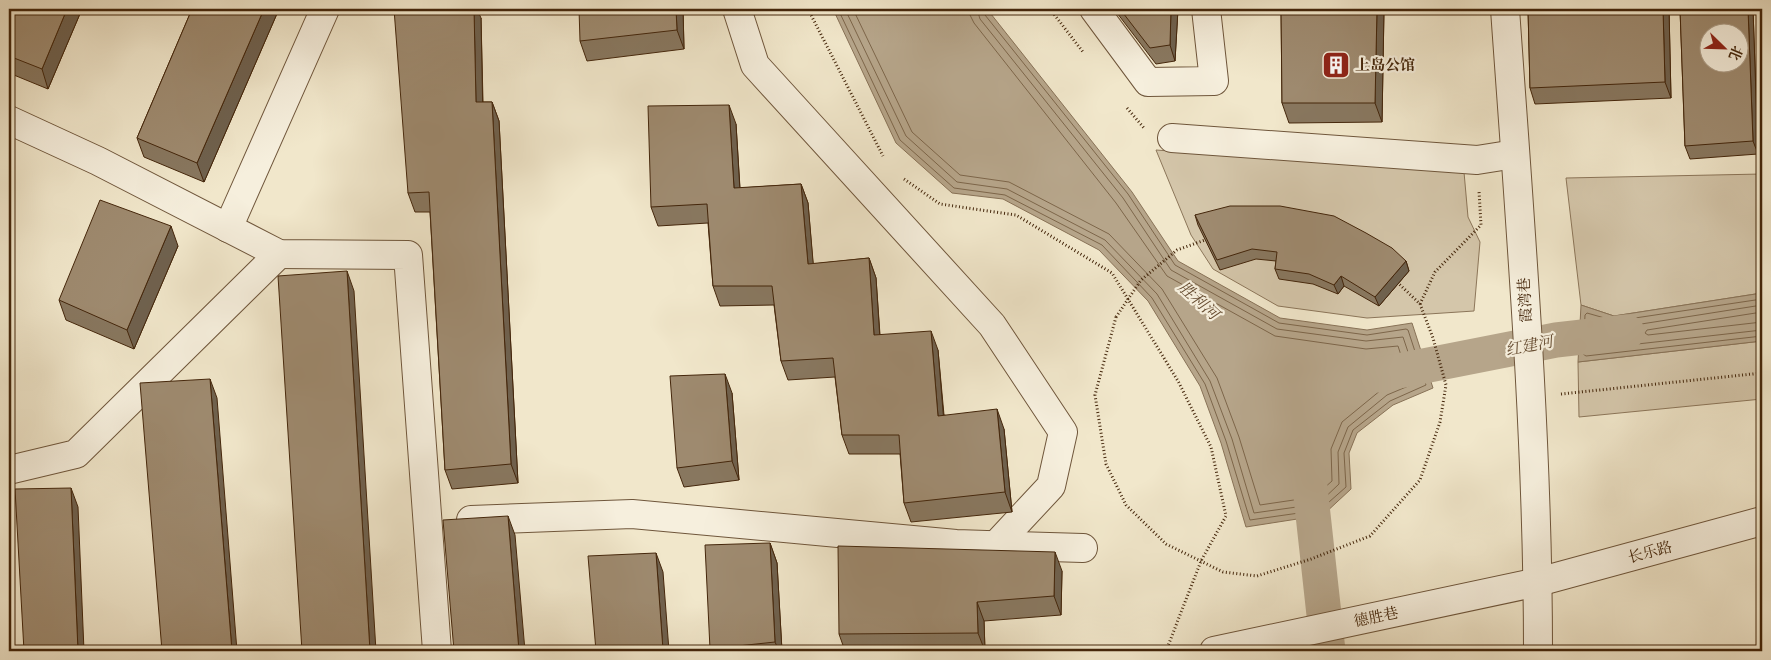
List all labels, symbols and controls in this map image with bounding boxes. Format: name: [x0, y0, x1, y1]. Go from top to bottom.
north arrow: [1698, 22, 1748, 72]
text: 北: [1725, 43, 1747, 63]
building icon: 上岛公馆: [1321, 50, 1351, 80]
place label: 上岛公馆: [1355, 55, 1415, 74]
water label: 胜利河: [1174, 277, 1226, 325]
street label: 霞湾巷: [1514, 277, 1535, 323]
water label: 红建河: [1504, 330, 1557, 359]
street label: 长乐路: [1626, 537, 1674, 567]
street label: 德胜巷: [1352, 603, 1400, 630]

